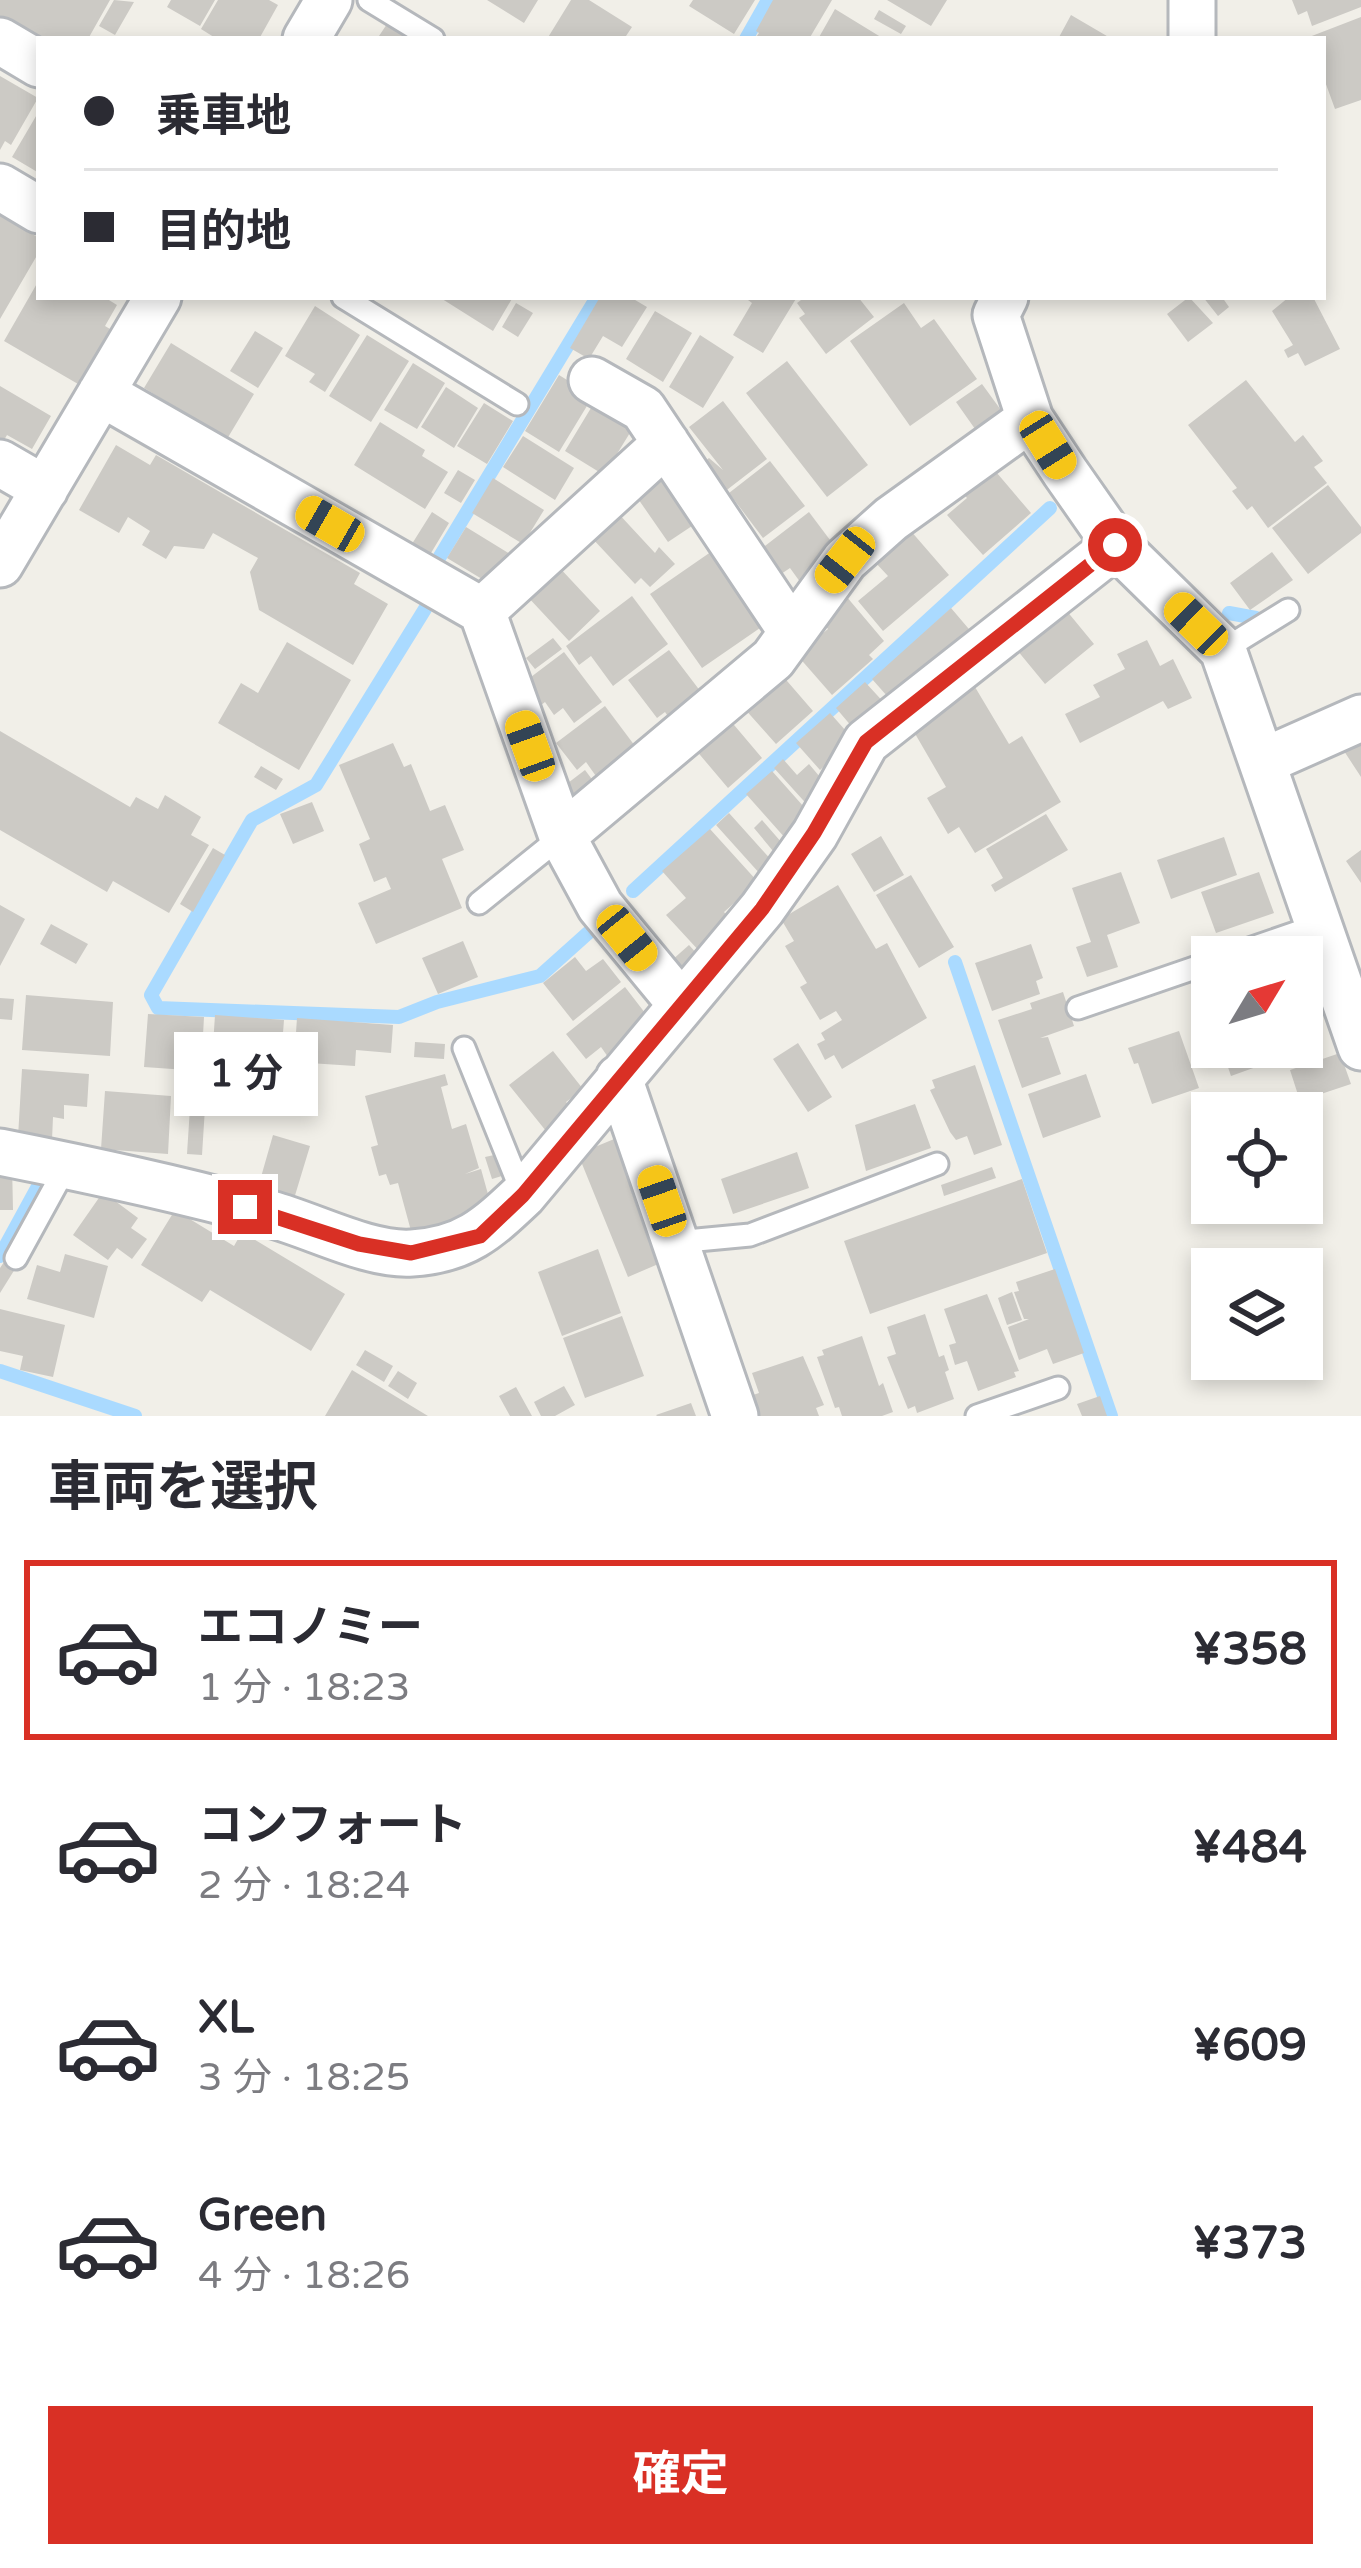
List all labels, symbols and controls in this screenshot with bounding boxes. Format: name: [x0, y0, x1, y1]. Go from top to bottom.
text: 乗車地: [156, 90, 291, 144]
text: 目的地: [156, 205, 291, 259]
car: [1014, 405, 1082, 485]
car: [290, 490, 370, 558]
route start: [1088, 518, 1142, 572]
car: [809, 521, 881, 599]
car: [1158, 586, 1234, 662]
car: [501, 706, 559, 786]
car: [590, 899, 664, 977]
north arrow: [1191, 936, 1323, 1068]
map controls: [1191, 936, 1323, 1380]
callout: 1 分: [173, 1033, 317, 1117]
text: 1 分: [209, 1050, 283, 1097]
button: locate: [1191, 1092, 1323, 1224]
car: [633, 1161, 691, 1241]
route end: [218, 1180, 272, 1234]
button: layers: [1191, 1248, 1323, 1380]
text: 車両を選択: [48, 1455, 318, 1520]
icon: car: [54, 1596, 162, 1704]
text: エコノミー: [198, 1601, 423, 1655]
text: ¥358: [1193, 1623, 1307, 1677]
text: 1 分 · 18:23: [198, 1664, 410, 1711]
icon: car: [54, 1794, 162, 1902]
text: コンフォート: [198, 1799, 467, 1853]
text: ¥484: [1193, 1821, 1307, 1875]
text: 2 分 · 18:24: [198, 1862, 410, 1909]
text: XL: [198, 1991, 254, 2045]
icon: car: [54, 1992, 162, 2100]
text: ¥609: [1193, 2019, 1307, 2073]
text: 3 分 · 18:25: [198, 2054, 410, 2101]
text: Green: [198, 2189, 327, 2243]
icon: car: [54, 2190, 162, 2298]
text: ¥373: [1193, 2217, 1307, 2271]
text: 4 分 · 18:26: [198, 2252, 410, 2299]
button: 確定: [48, 2406, 1313, 2544]

